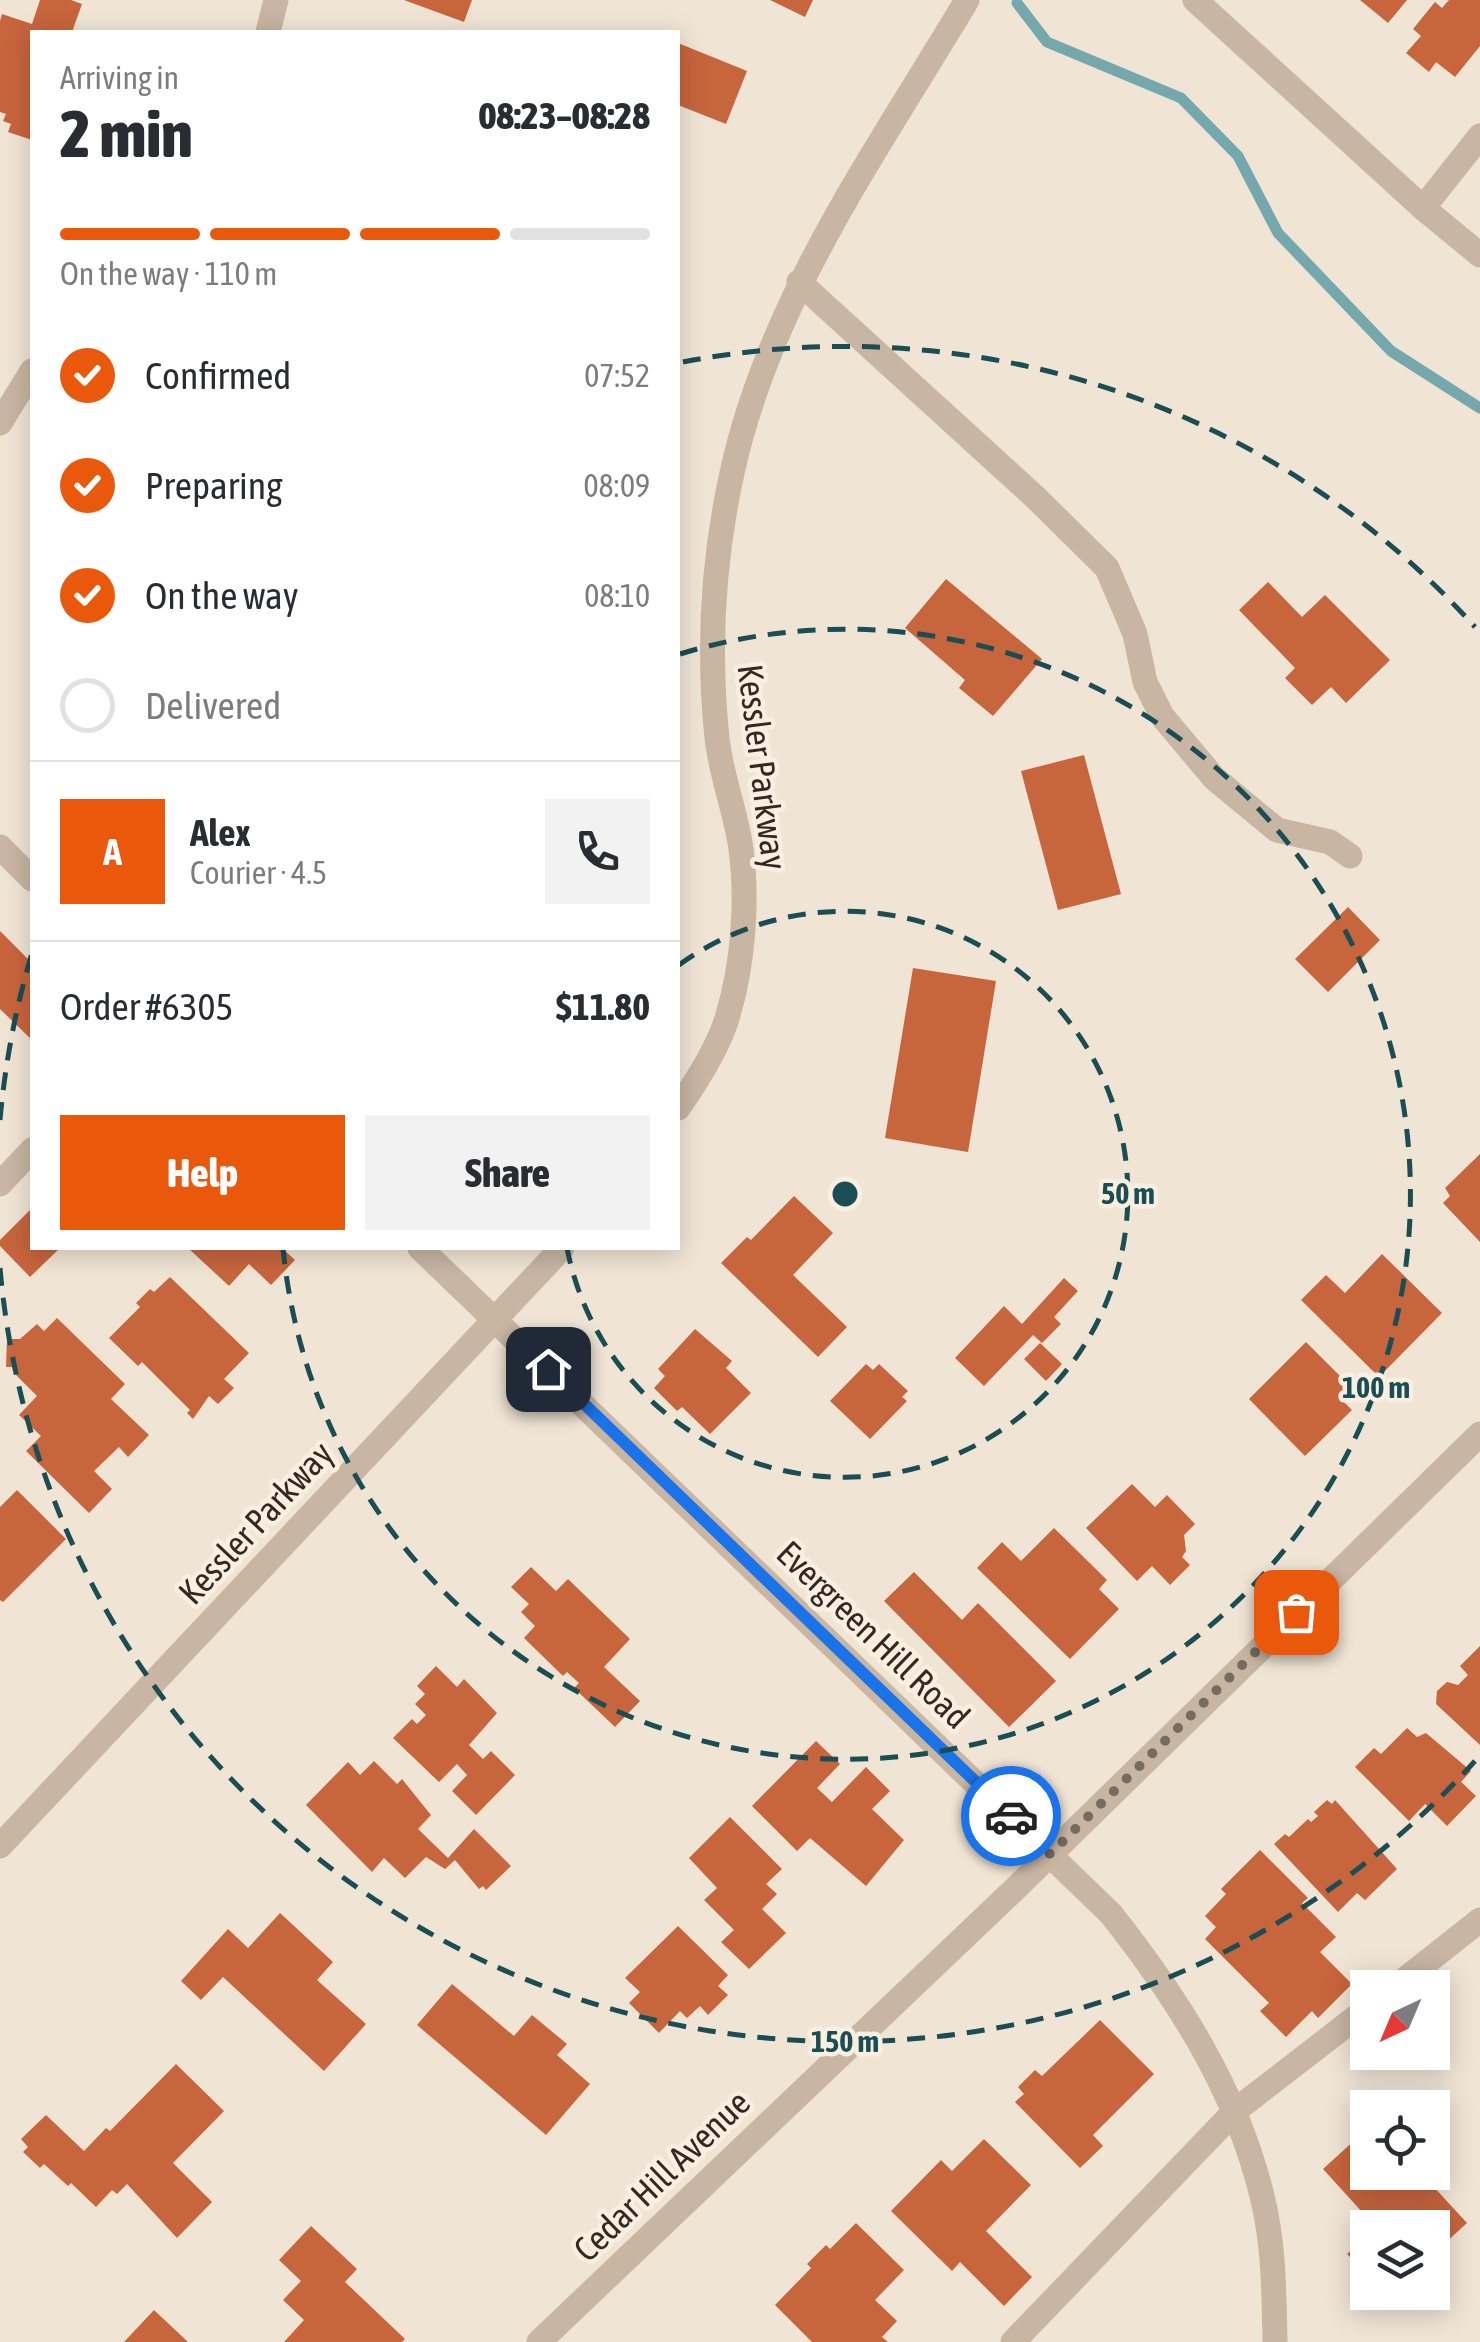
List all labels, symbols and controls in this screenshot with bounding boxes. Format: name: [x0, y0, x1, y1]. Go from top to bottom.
text: Arriving in: [60, 59, 179, 96]
text: 08:23–08:28: [478, 94, 650, 137]
text: 2 min: [60, 96, 193, 171]
text: On the way · 110 m: [60, 255, 277, 292]
icon: check: [60, 348, 115, 403]
text: Confirmed: [145, 354, 291, 397]
text: 07:52: [584, 357, 650, 394]
icon: check: [60, 458, 115, 513]
text: Preparing: [145, 464, 283, 507]
text: 08:09: [584, 467, 650, 504]
icon: check: [60, 568, 115, 623]
text: On the way: [145, 574, 298, 617]
text: 08:10: [584, 577, 650, 614]
street label: Kessler Parkway: [731, 662, 795, 872]
text: Delivered: [145, 684, 281, 727]
button: phone: [545, 799, 650, 904]
text: Alex: [190, 811, 251, 854]
text: A: [103, 830, 122, 873]
text: Courier · 4.5: [190, 854, 327, 891]
text: Order #6305: [60, 985, 233, 1028]
text: $11.80: [556, 985, 650, 1028]
button: Help: [60, 1115, 345, 1230]
button: Share: [365, 1115, 650, 1230]
centre of rings: [827, 1176, 863, 1212]
text: 50 m: [1101, 1176, 1155, 1210]
pin: [506, 1327, 591, 1412]
icon: home: [521, 1342, 576, 1397]
text: 100 m: [1342, 1370, 1410, 1404]
street label: Kessler Parkway: [170, 1433, 340, 1612]
street label: Evergreen Hill Road: [769, 1533, 978, 1736]
pin: [1254, 1570, 1339, 1655]
icon: bag: [1269, 1585, 1324, 1640]
courier: [961, 1766, 1061, 1866]
icon: car: [984, 1789, 1039, 1844]
north arrow: [1350, 1970, 1450, 2070]
map controls: [1350, 1970, 1450, 2310]
text: 150 m: [811, 2024, 879, 2058]
street label: Cedar Hill Avenue: [565, 2082, 757, 2269]
button: locate: [1350, 2090, 1450, 2190]
button: layers: [1350, 2210, 1450, 2310]

